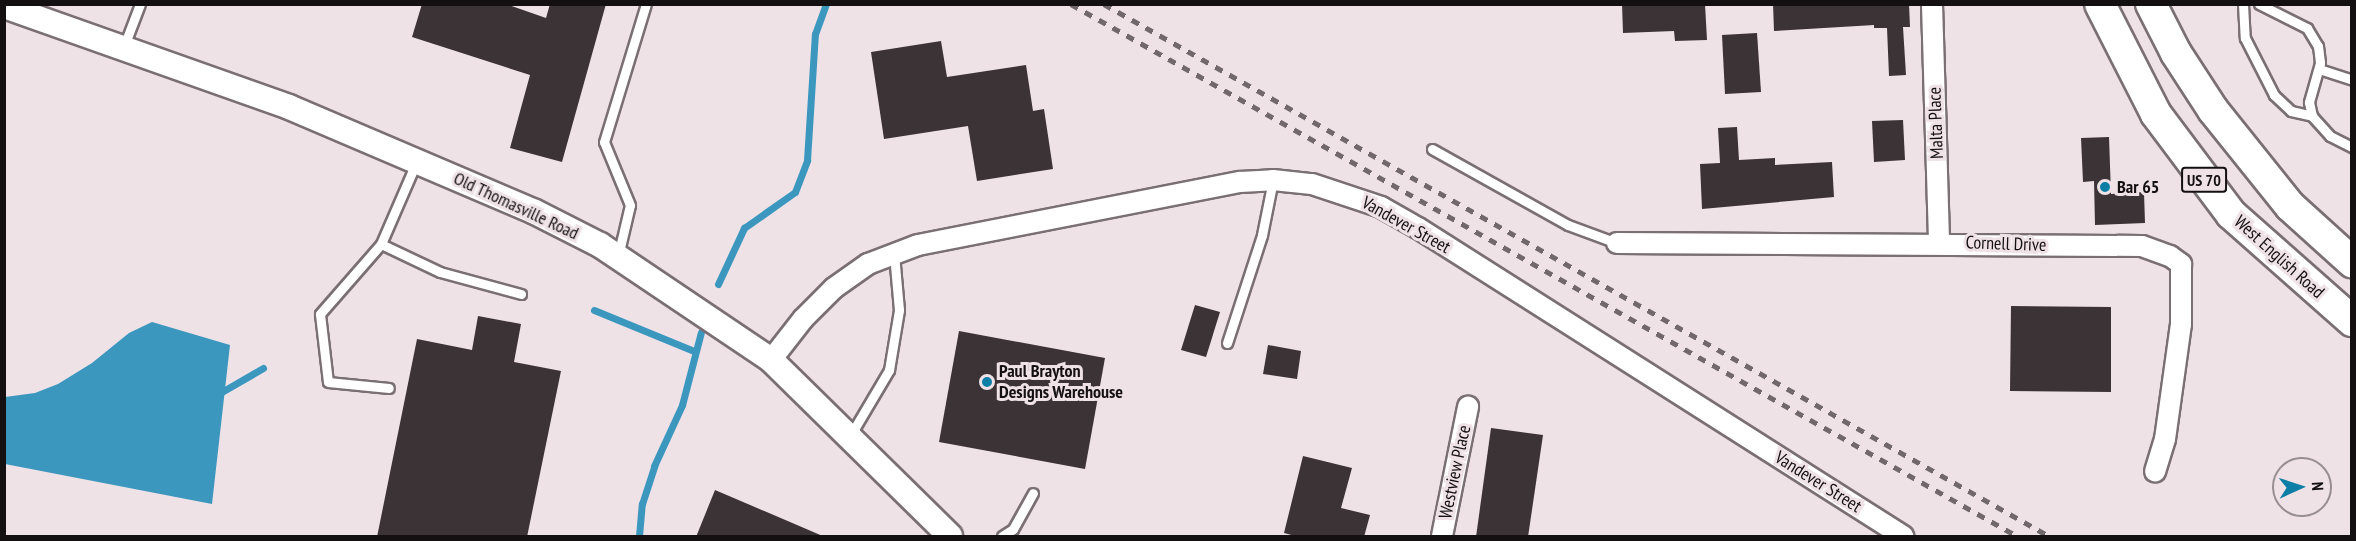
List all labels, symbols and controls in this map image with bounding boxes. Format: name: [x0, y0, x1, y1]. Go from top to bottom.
street label: Malta Place: [1924, 87, 1948, 159]
road number: US 70: [2180, 167, 2228, 193]
street label: Old Thomasville Road: [450, 168, 582, 244]
place label: Bar 65: [2117, 176, 2159, 198]
marker: Bar 65: [2098, 180, 2112, 194]
street label: Vandever Street: [1358, 192, 1454, 258]
street label: West English Road: [2230, 211, 2328, 303]
street label: Cornell Drive: [1965, 232, 2047, 256]
place label: Paul Brayton Designs Warehouse: [999, 361, 1123, 404]
marker: Paul Brayton Designs Warehouse: [980, 375, 994, 389]
street label: Westview Place: [1435, 423, 1475, 521]
street label: Vandever Street: [1771, 447, 1865, 517]
north arrow: [2272, 457, 2332, 517]
text: N: [2308, 481, 2328, 491]

